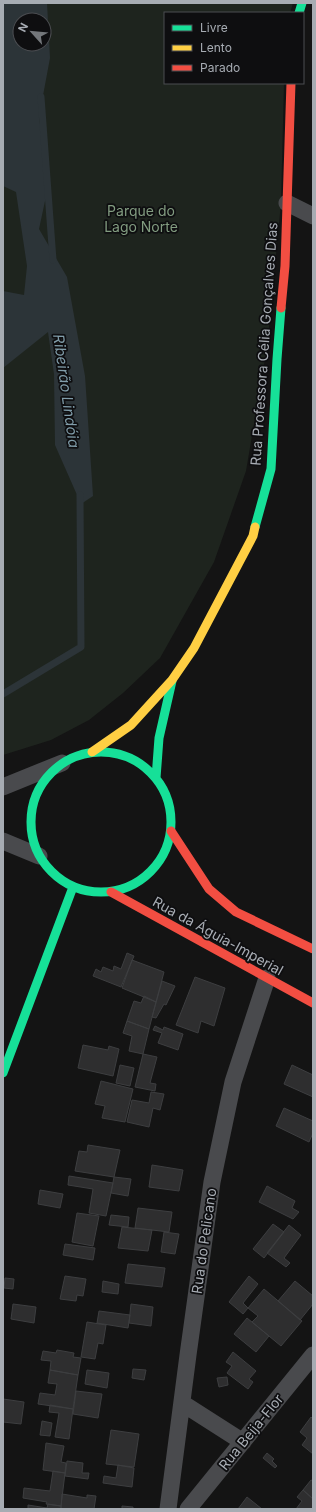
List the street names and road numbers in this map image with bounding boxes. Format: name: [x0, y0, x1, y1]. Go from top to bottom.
street label: Rua Professora Célia Gonçalves Dias: [247, 222, 280, 466]
street label: Rua da Águia-Imperial: [150, 893, 286, 979]
street label: Rua do Pelicano: [188, 1187, 219, 1295]
street label: Rua Beija-Flor: [215, 1390, 286, 1473]

